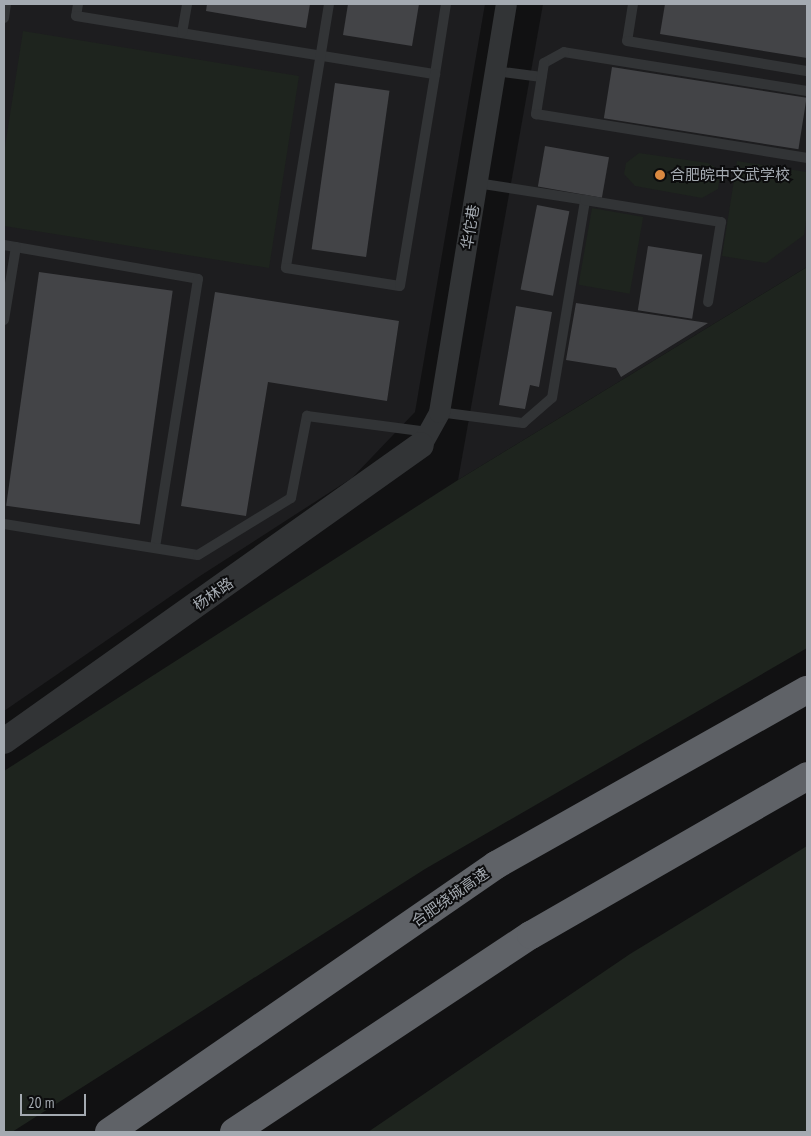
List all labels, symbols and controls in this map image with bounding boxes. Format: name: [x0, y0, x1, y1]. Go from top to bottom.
place label: 合肥皖中文武学校: [670, 166, 790, 184]
marker: 合肥皖中文武学校: [654, 169, 666, 181]
street label: 华佗巷: [458, 203, 482, 251]
street label: 杨林路: [189, 574, 237, 614]
street label: 合肥绕城高速: [408, 864, 492, 930]
scale bar: [22, 1084, 89, 1116]
text: 20 m: [28, 1093, 54, 1112]

